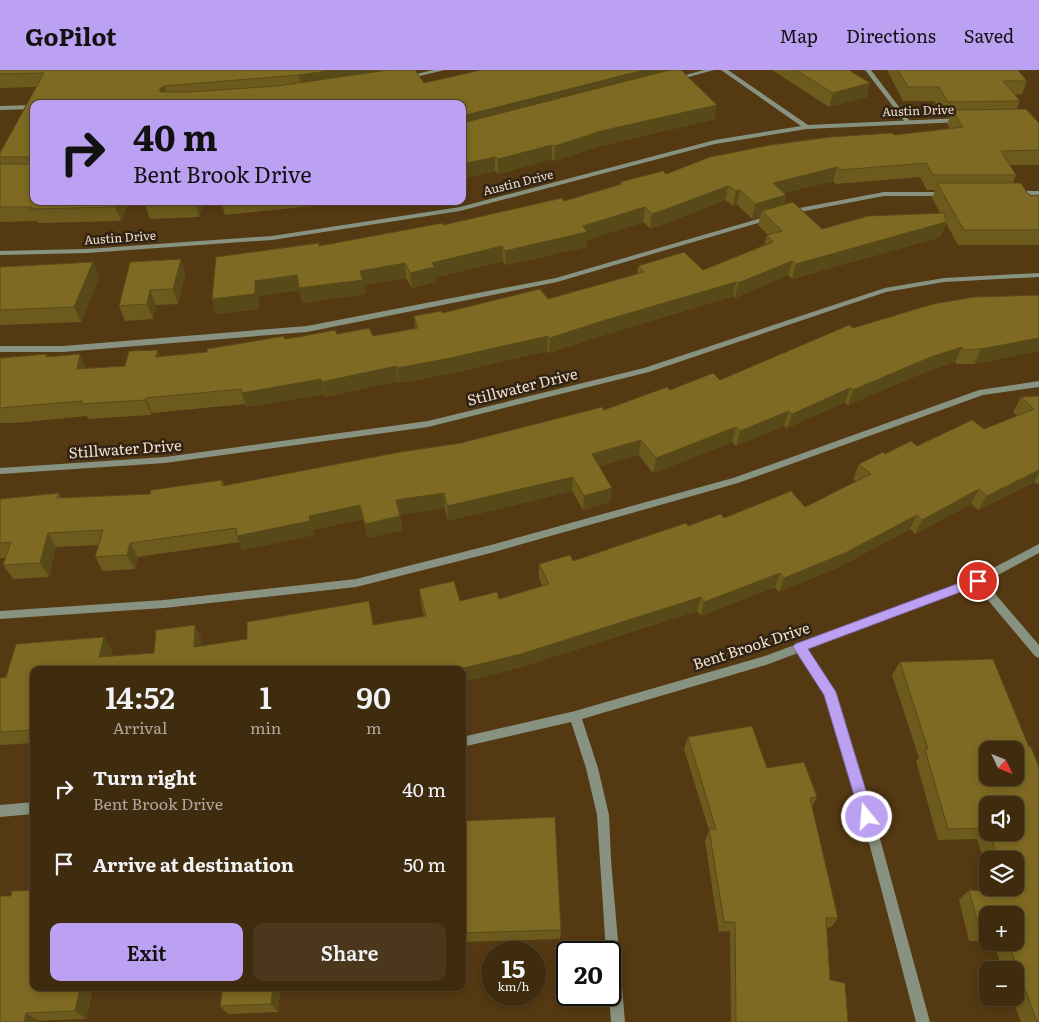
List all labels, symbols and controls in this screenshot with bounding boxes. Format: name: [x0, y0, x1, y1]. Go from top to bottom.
text: GoPilot: [25, 18, 117, 53]
text: Map: [780, 22, 818, 49]
text: Directions: [846, 22, 936, 49]
text: Saved: [964, 22, 1014, 49]
street label: Austin Drive: [882, 100, 954, 120]
text: 40 m: [133, 110, 218, 162]
icon: right: [50, 120, 115, 185]
text: Bent Brook Drive: [133, 157, 312, 190]
street label: Austin Drive: [481, 165, 555, 199]
street label: Austin Drive: [83, 226, 157, 248]
street label: Stillwater Drive: [464, 361, 580, 411]
street label: Stillwater Drive: [68, 433, 182, 463]
pin: [957, 560, 999, 602]
icon: arrive: [964, 567, 992, 595]
street label: Bent Brook Drive: [690, 615, 813, 675]
text: 14:52: [105, 674, 175, 718]
text: 1: [259, 674, 272, 718]
text: 90: [356, 674, 391, 718]
text: Arrival: [113, 715, 167, 739]
text: min: [250, 715, 281, 739]
text: m: [366, 715, 381, 739]
north arrow: [979, 741, 1024, 786]
map controls: [979, 741, 1024, 1006]
text: Turn right: [93, 763, 197, 791]
icon: right: [50, 775, 78, 803]
text: 40 m: [402, 775, 446, 803]
position arrow: [840, 790, 892, 842]
text: Bent Brook Drive: [93, 791, 223, 815]
button: sound: [979, 796, 1024, 841]
icon: arrive: [50, 850, 78, 878]
text: Arrive at destination: [93, 850, 294, 878]
text: 50 m: [403, 850, 446, 878]
button: layers: [979, 851, 1024, 896]
button: +: [979, 906, 1024, 951]
button: Exit: [50, 923, 243, 981]
button: Share: [253, 923, 446, 981]
speed limit sign: 20: [556, 941, 621, 1006]
text: 15: [502, 949, 525, 986]
button: −: [979, 961, 1024, 1006]
text: km/h: [498, 977, 529, 995]

